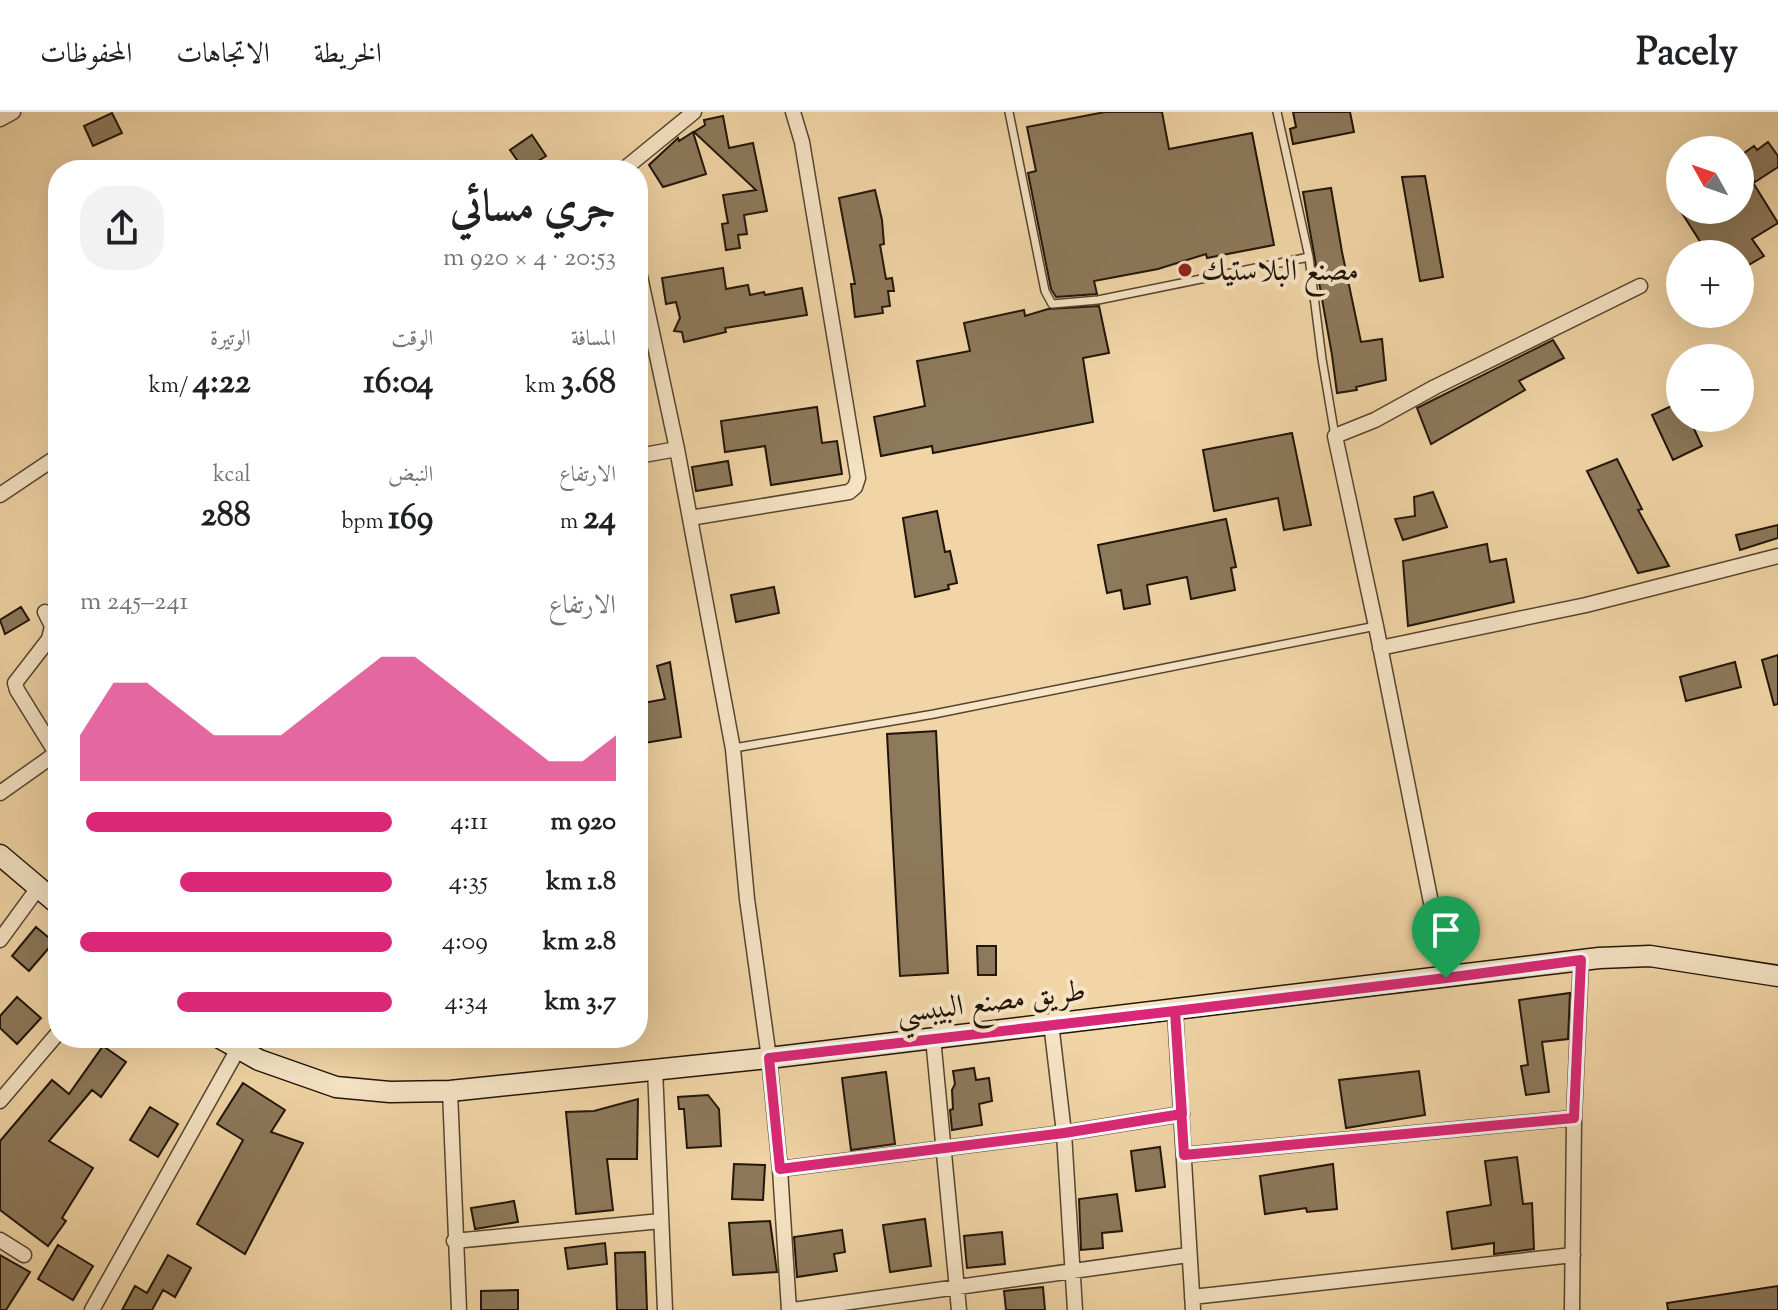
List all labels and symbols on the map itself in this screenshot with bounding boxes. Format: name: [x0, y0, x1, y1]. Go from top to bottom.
north arrow: [1666, 136, 1754, 224]
place label: مصنع البلاستيك: [1201, 251, 1359, 297]
marker: مصنع البلاستيك: [1176, 261, 1194, 279]
pin: [1412, 896, 1480, 978]
street label: طريق مصنع البيبسي: [894, 971, 1089, 1040]

